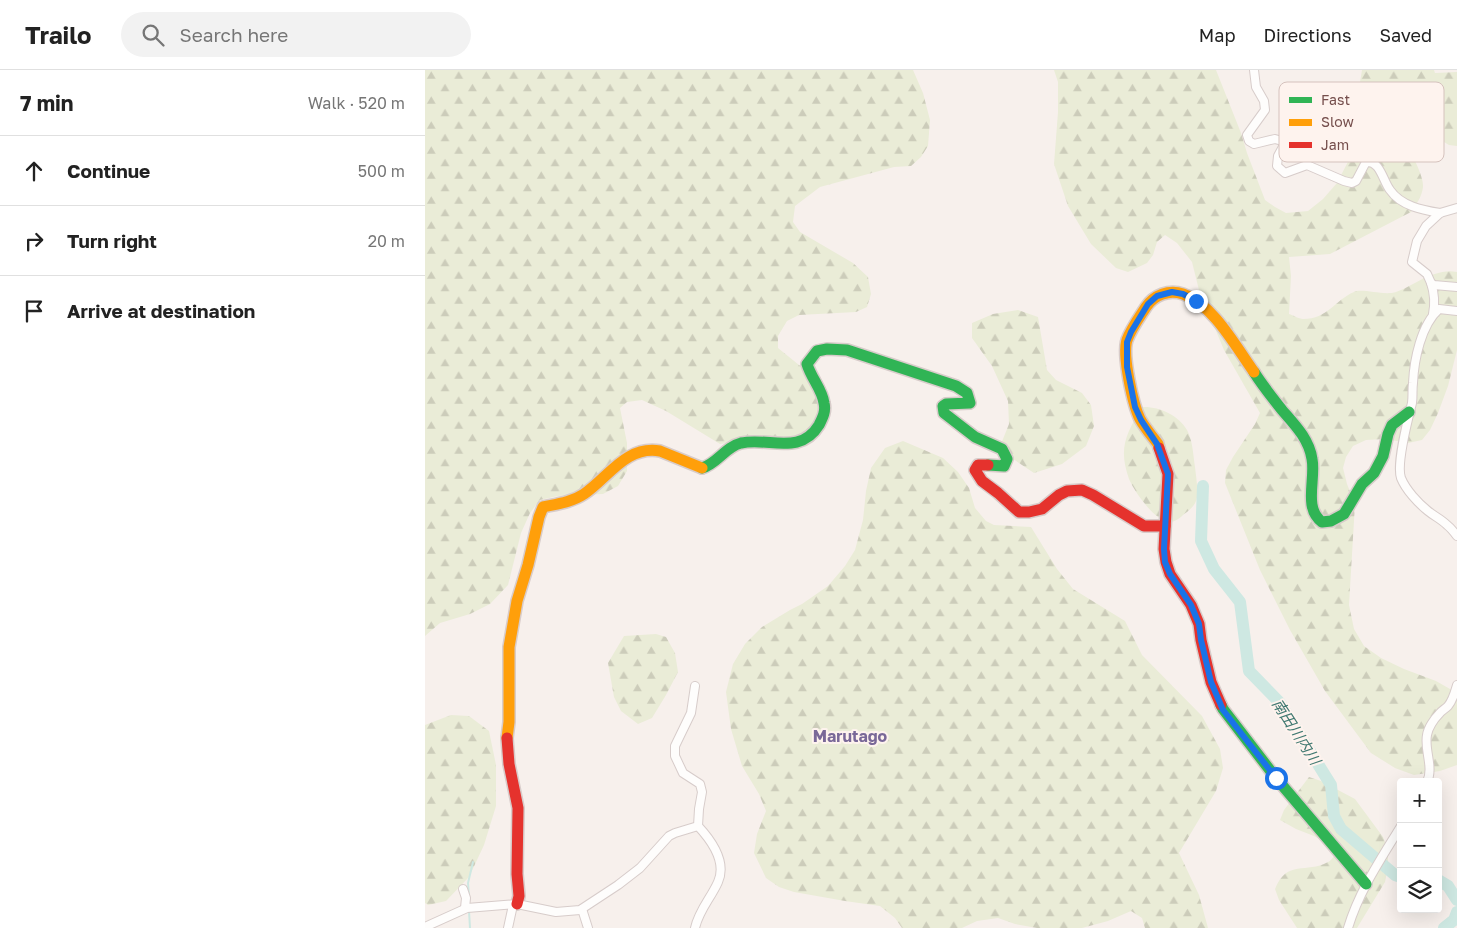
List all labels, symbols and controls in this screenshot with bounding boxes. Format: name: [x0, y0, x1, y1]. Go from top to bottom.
search box: [121, 12, 471, 57]
text: Trailo: [25, 20, 91, 49]
icon: search: [139, 21, 167, 49]
text: Search here: [179, 23, 288, 46]
text: Map: [1199, 24, 1235, 46]
text: Directions: [1263, 24, 1351, 46]
text: Saved: [1379, 24, 1432, 46]
legend: [1279, 82, 1444, 162]
text: 7 min: [20, 90, 74, 116]
text: Fast: [1321, 91, 1350, 108]
text: Walk · 520 m: [308, 93, 405, 113]
text: Slow: [1321, 113, 1354, 130]
text: Jam: [1321, 136, 1349, 153]
icon: ahead: [20, 157, 48, 185]
text: Continue: [67, 159, 150, 182]
text: 500 m: [358, 161, 405, 181]
icon: right: [20, 227, 48, 255]
text: Turn right: [67, 229, 157, 252]
text: 20 m: [368, 231, 405, 251]
route end: [1185, 290, 1208, 313]
icon: arrive: [20, 297, 48, 325]
text: Arrive at destination: [67, 299, 255, 322]
water label: 南田川内川: [1269, 695, 1326, 769]
district label: Marutago: [813, 726, 888, 746]
route start: [1265, 767, 1288, 790]
map controls: [1397, 778, 1442, 913]
button: +: [1397, 778, 1442, 823]
button: −: [1397, 823, 1442, 868]
button: layers: [1397, 868, 1442, 913]

